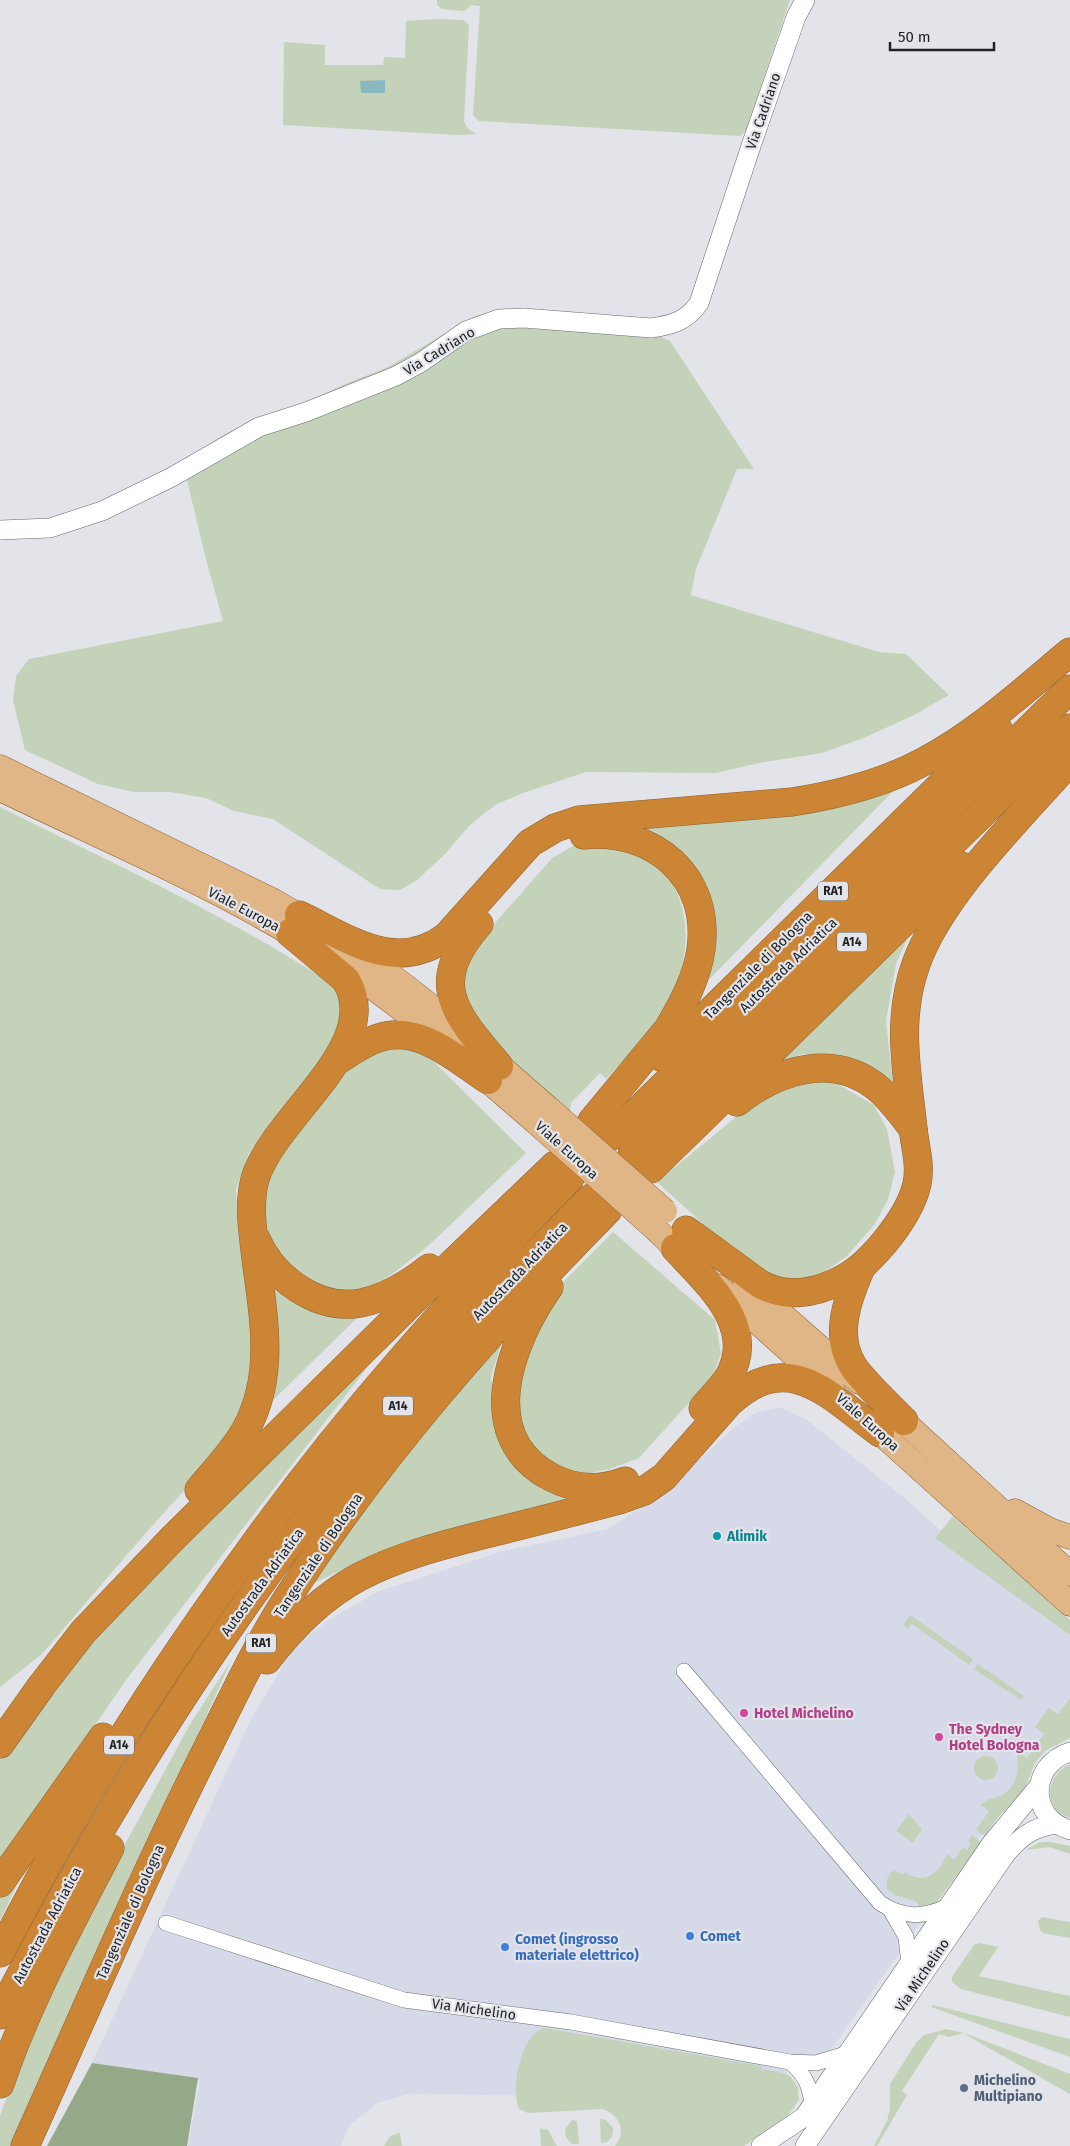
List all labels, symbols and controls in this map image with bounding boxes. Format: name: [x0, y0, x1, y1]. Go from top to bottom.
scale bar: [890, 20, 994, 52]
text: 50 m: [898, 28, 931, 46]
street label: Via Cadriano: [742, 71, 785, 152]
street label: Via Cadriano: [401, 324, 478, 379]
road number: RA1: [818, 881, 848, 900]
street label: Viale Europa: [205, 883, 283, 935]
street label: Tangenziale di Bologna: [701, 908, 816, 1023]
street label: Autostrada Adriatica: [736, 914, 841, 1016]
road number: A14: [837, 932, 867, 952]
street label: Viale Europa: [532, 1118, 602, 1183]
street label: Autostrada Adriatica: [469, 1219, 571, 1324]
street label: Viale Europa: [833, 1390, 903, 1455]
road number: A14: [383, 1396, 413, 1415]
street label: Tangenziale di Bologna: [270, 1490, 366, 1621]
street label: Autostrada Adriatica: [217, 1525, 307, 1640]
place label: Alimik: [726, 1528, 767, 1545]
marker: Alimik: [711, 1530, 723, 1542]
road number: RA1: [246, 1634, 276, 1652]
place label: Hotel Michelino: [754, 1705, 854, 1722]
marker: Hotel Michelino: [738, 1707, 750, 1719]
place label: The Sydney Hotel Bologna: [949, 1721, 1040, 1754]
marker: The Sydney Hotel Bologna: [933, 1731, 945, 1743]
road number: A14: [104, 1736, 134, 1754]
street label: Tangenziale di Bologna: [93, 1842, 168, 1982]
street label: Autostrada Adriatica: [10, 1864, 85, 1986]
place label: Comet: [700, 1928, 742, 1945]
marker: Comet: [684, 1930, 696, 1942]
place label: Comet (ingrosso materiale elettrico): [515, 1931, 639, 1964]
street label: Via Michelino: [892, 1935, 953, 2015]
marker: Comet (ingrosso materiale elettrico): [499, 1941, 511, 1953]
street label: Via Michelino: [431, 1995, 517, 2024]
place label: Michelino Multipiano: [974, 2072, 1043, 2105]
marker: Michelino Multipiano: [958, 2082, 970, 2094]

